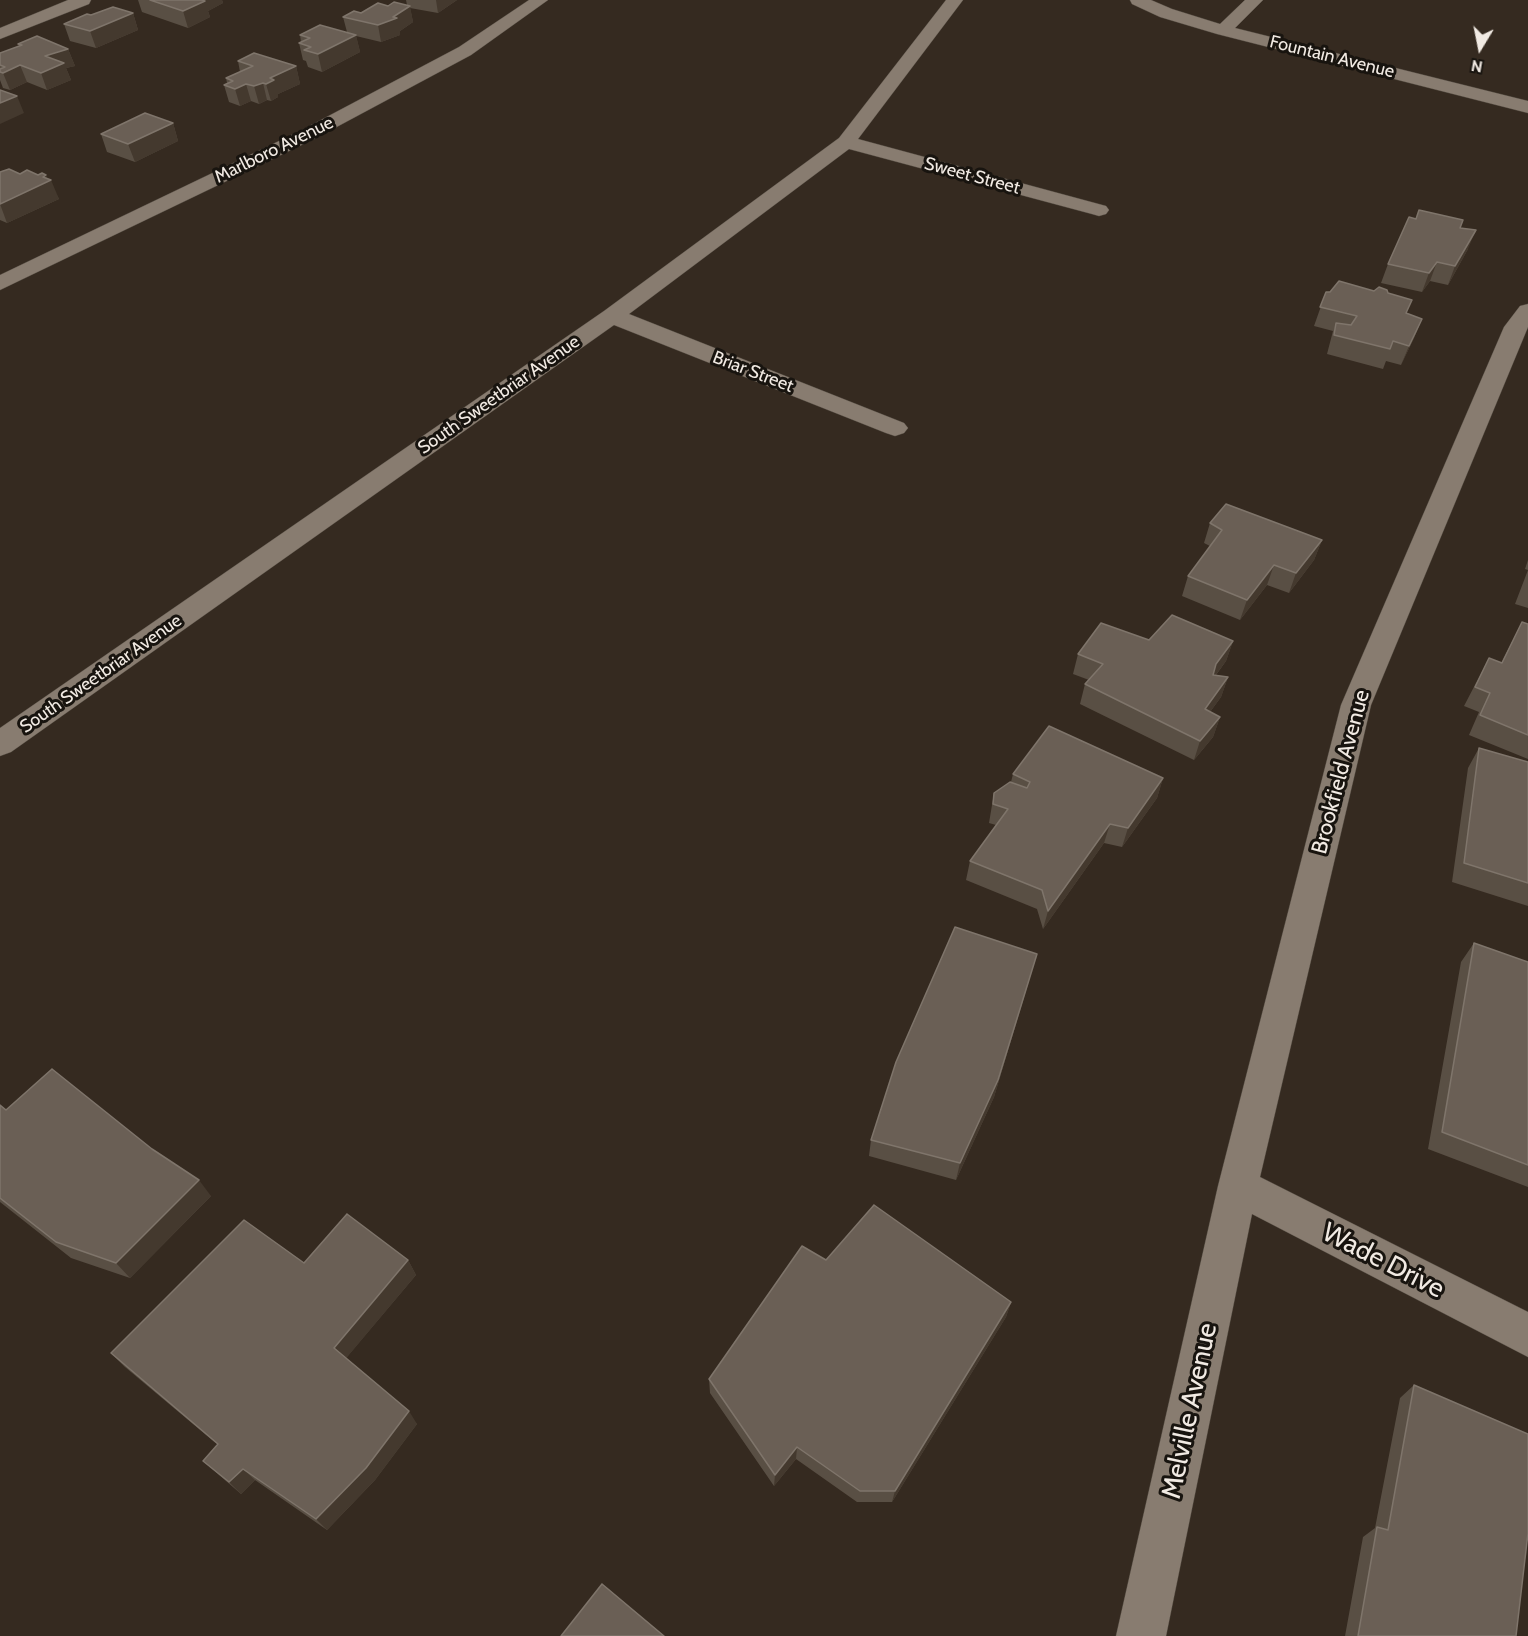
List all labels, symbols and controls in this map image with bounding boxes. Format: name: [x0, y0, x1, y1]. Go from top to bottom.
north arrow: [1450, 18, 1510, 78]
street label: Fountain Avenue: [1267, 31, 1397, 83]
text: N: [1470, 56, 1484, 77]
street label: Marlboro Avenue: [211, 112, 337, 188]
street label: Sweet Street: [922, 153, 1022, 199]
street label: South Sweetbriar Avenue: [414, 331, 584, 459]
street label: Briar Street: [710, 347, 796, 397]
street label: South Sweetbriar Avenue: [16, 610, 186, 738]
street label: Brookfield Avenue: [1306, 687, 1376, 857]
street label: Wade Drive: [1316, 1216, 1450, 1306]
street label: Melville Avenue: [1156, 1320, 1224, 1502]

